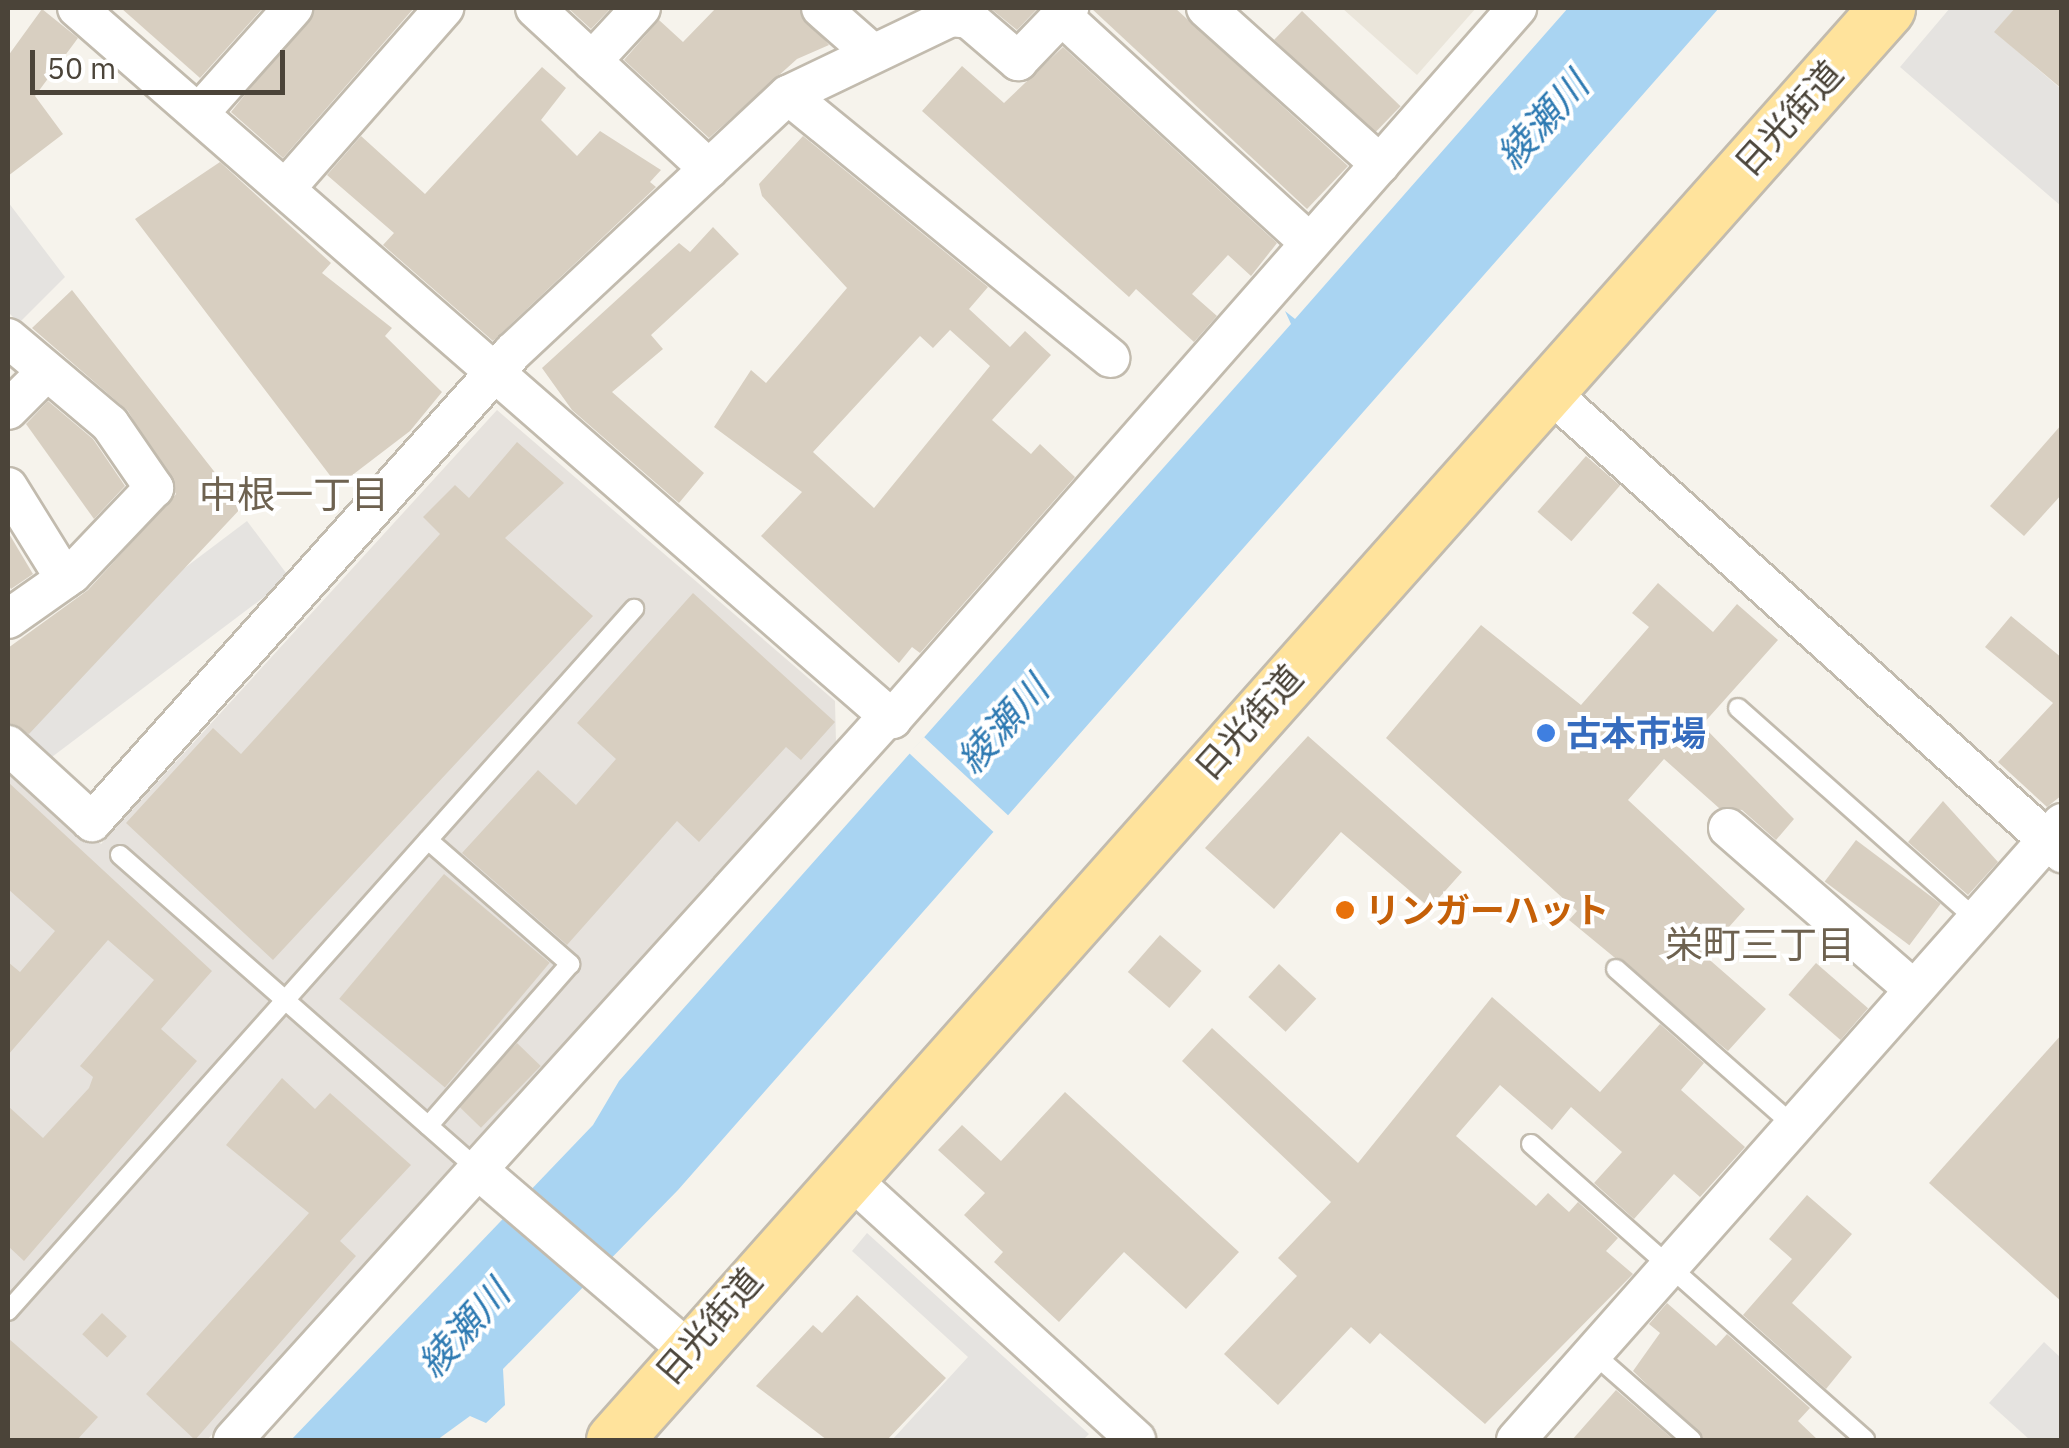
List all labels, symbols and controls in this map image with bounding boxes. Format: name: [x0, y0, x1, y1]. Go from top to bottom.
scale bar: [35, 30, 290, 92]
text: 50 m: [47, 48, 116, 87]
street label: 日光街道: [1726, 52, 1850, 184]
water label: 綾瀬川: [1487, 62, 1597, 178]
district label: 中根一丁目: [199, 471, 389, 517]
street label: 日光街道: [1186, 656, 1310, 788]
water label: 綾瀬川: [947, 666, 1057, 782]
place label: 古本市場: [1566, 712, 1706, 754]
marker: 古本市場: [1535, 722, 1557, 744]
place label: リンガーハット: [1365, 889, 1610, 931]
marker: リンガーハット: [1334, 899, 1356, 921]
district label: 栄町三丁目: [1665, 921, 1855, 967]
street label: 日光街道: [646, 1259, 770, 1393]
water label: 綾瀬川: [408, 1270, 518, 1386]

